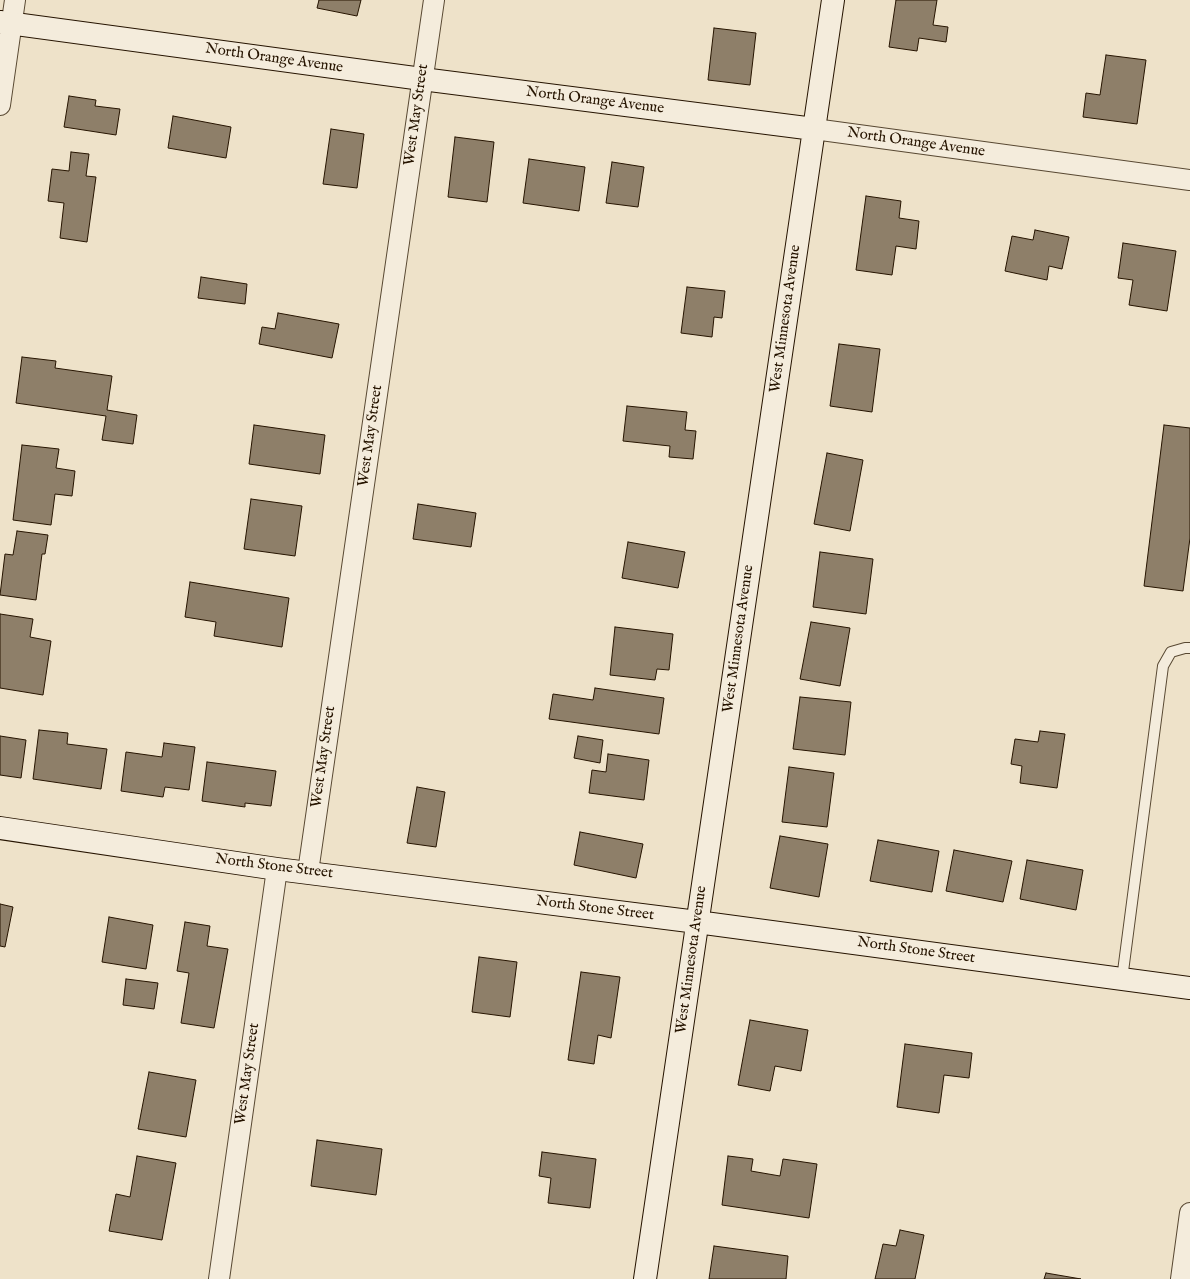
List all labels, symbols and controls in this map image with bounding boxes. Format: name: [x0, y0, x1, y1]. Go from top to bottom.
street label: North Orange Avenue: [204, 40, 344, 78]
street label: West May Street: [401, 63, 433, 167]
street label: North Orange Avenue: [525, 84, 665, 118]
street label: North Orange Avenue: [846, 124, 986, 162]
street label: West Minnesota Avenue: [767, 244, 805, 394]
street label: West May Street: [355, 384, 387, 488]
street label: West Minnesota Avenue: [720, 564, 758, 714]
street label: West May Street: [308, 705, 340, 809]
street label: North Stone Street: [214, 851, 334, 883]
street label: West Minnesota Avenue: [673, 885, 711, 1035]
street label: North Stone Street: [535, 893, 655, 925]
street label: North Stone Street: [856, 934, 976, 968]
street label: West May Street: [232, 1022, 264, 1126]

